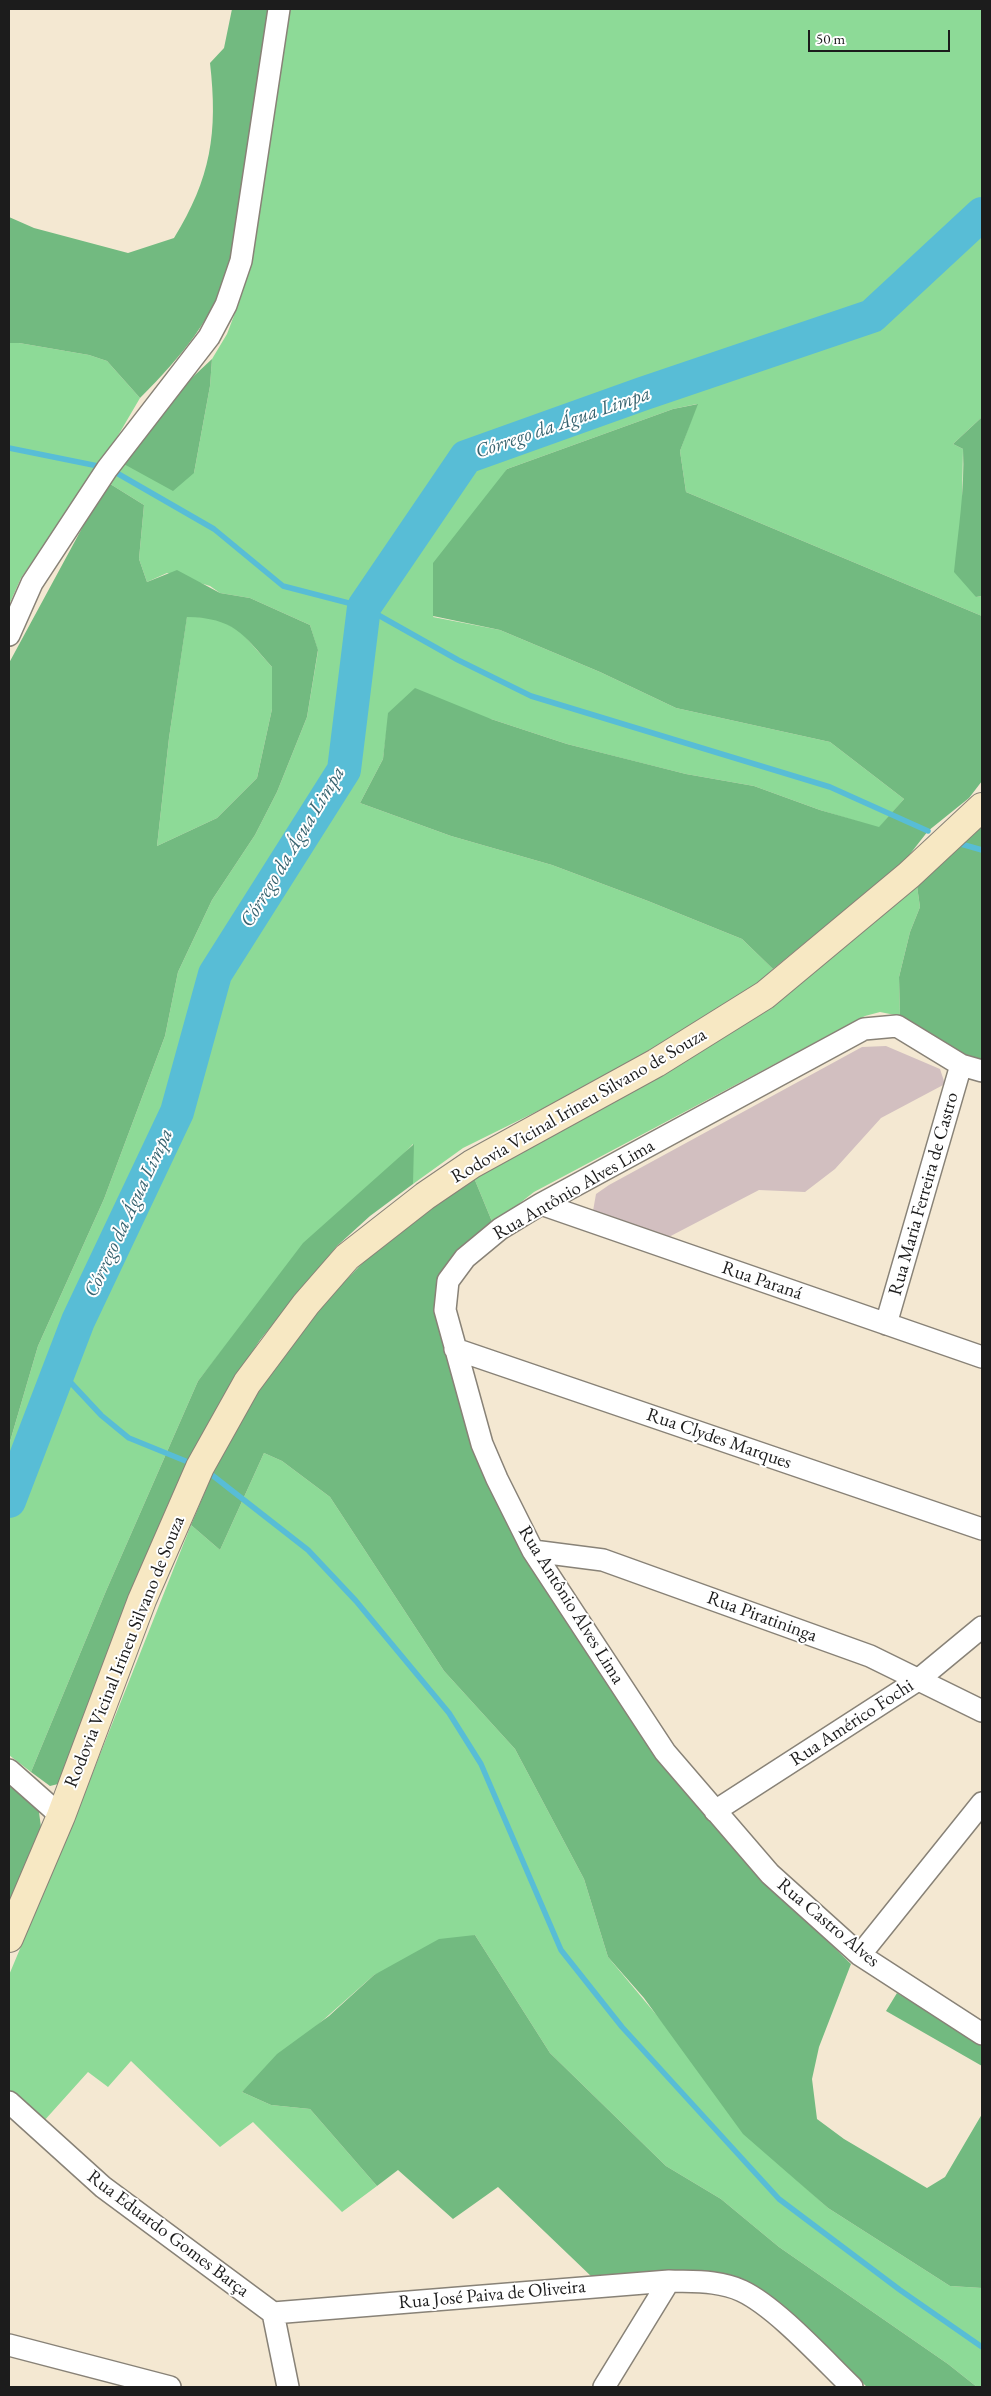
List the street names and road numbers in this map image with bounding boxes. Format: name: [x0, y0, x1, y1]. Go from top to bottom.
street label: Rodovia Vicinal Irineu Silvano de Souza: [447, 1023, 711, 1189]
street label: Rua Maria Ferreira de Castro: [884, 1090, 964, 1298]
street label: Rua Antônio Alves Lima: [489, 1135, 659, 1245]
street label: Rua Paraná: [719, 1257, 805, 1305]
street label: Rua Clydes Marques: [643, 1403, 795, 1475]
street label: Rodovia Vicinal Irineu Silvano de Souza: [60, 1513, 190, 1791]
street label: Rua Antônio Alves Lima: [513, 1522, 629, 1688]
street label: Rua Piratininga: [704, 1587, 820, 1647]
street label: Rua Américo Fochi: [786, 1675, 918, 1771]
street label: Rua Castro Alves: [772, 1874, 884, 1972]
street label: Rua Eduardo Gomes Barça: [82, 2166, 254, 2302]
street label: Rua José Paiva de Oliveira: [398, 2275, 586, 2315]

